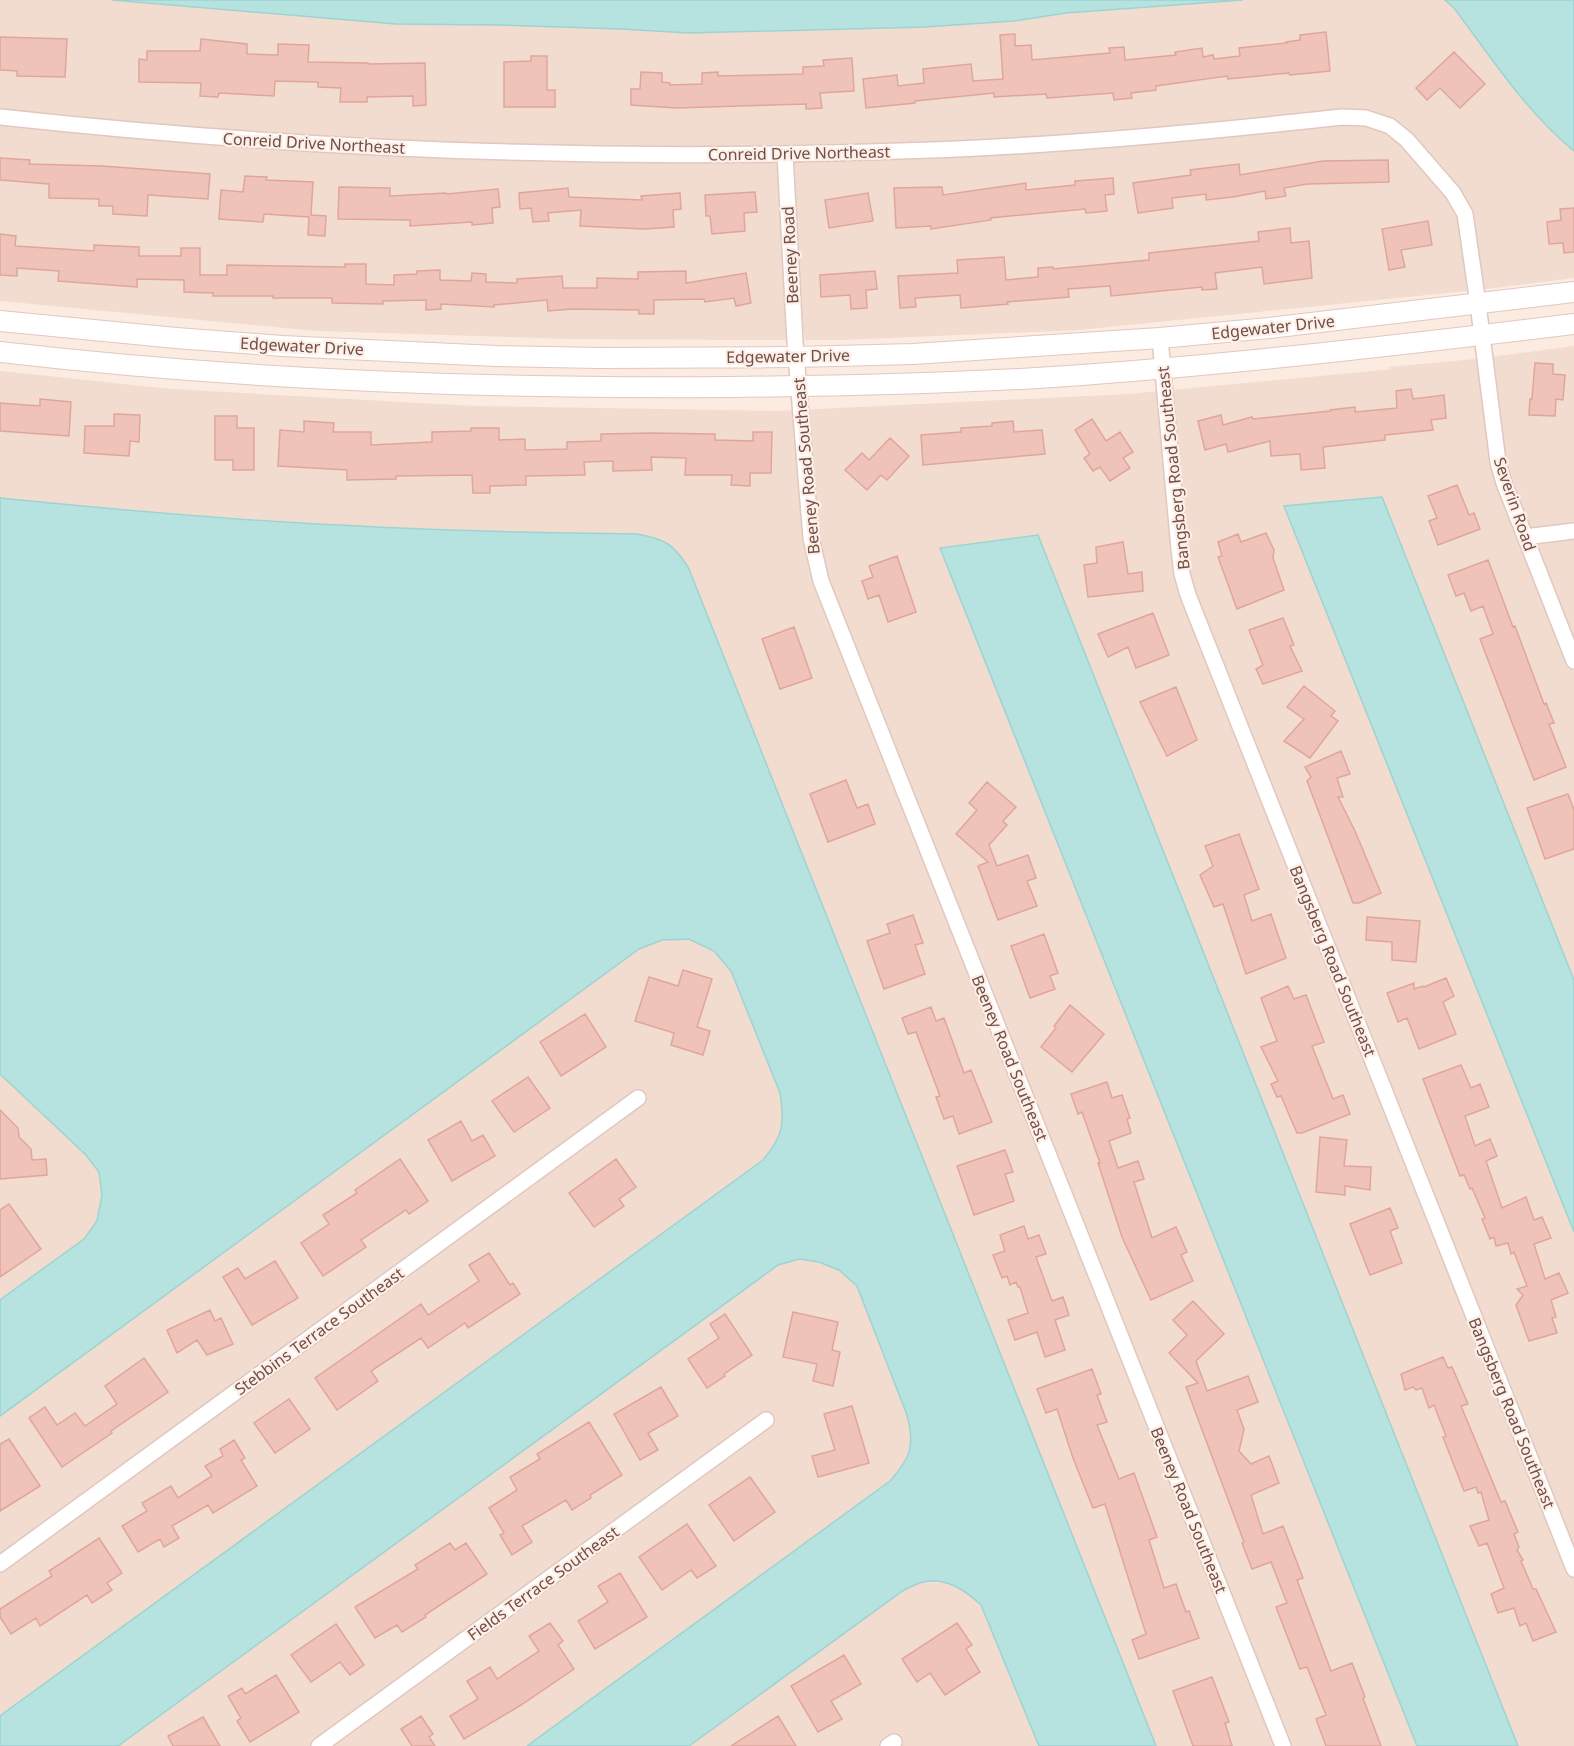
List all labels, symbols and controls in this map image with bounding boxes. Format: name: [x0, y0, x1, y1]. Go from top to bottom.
street label: Conreid Drive Northeast: [222, 127, 406, 159]
street label: Conreid Drive Northeast: [708, 140, 891, 166]
street label: Beeney Road: [776, 206, 804, 304]
street label: Edgewater Drive: [1210, 310, 1336, 344]
street label: Edgewater Drive: [240, 332, 364, 360]
street label: Edgewater Drive: [726, 344, 850, 368]
street label: Bangsberg Road Southeast: [1151, 365, 1195, 571]
street label: Beeney Road Southeast: [787, 376, 825, 555]
street label: Severin Road: [1489, 454, 1541, 554]
street label: Bangsberg Road Southeast: [1285, 862, 1382, 1060]
street label: Beeney Road Southeast: [967, 972, 1054, 1145]
street label: Stebbins Terrace Southeast: [230, 1262, 408, 1400]
street label: Bangsberg Road Southeast: [1464, 1314, 1561, 1512]
street label: Beeney Road Southeast: [1146, 1424, 1233, 1597]
street label: Fields Terrace Southeast: [463, 1520, 623, 1645]

